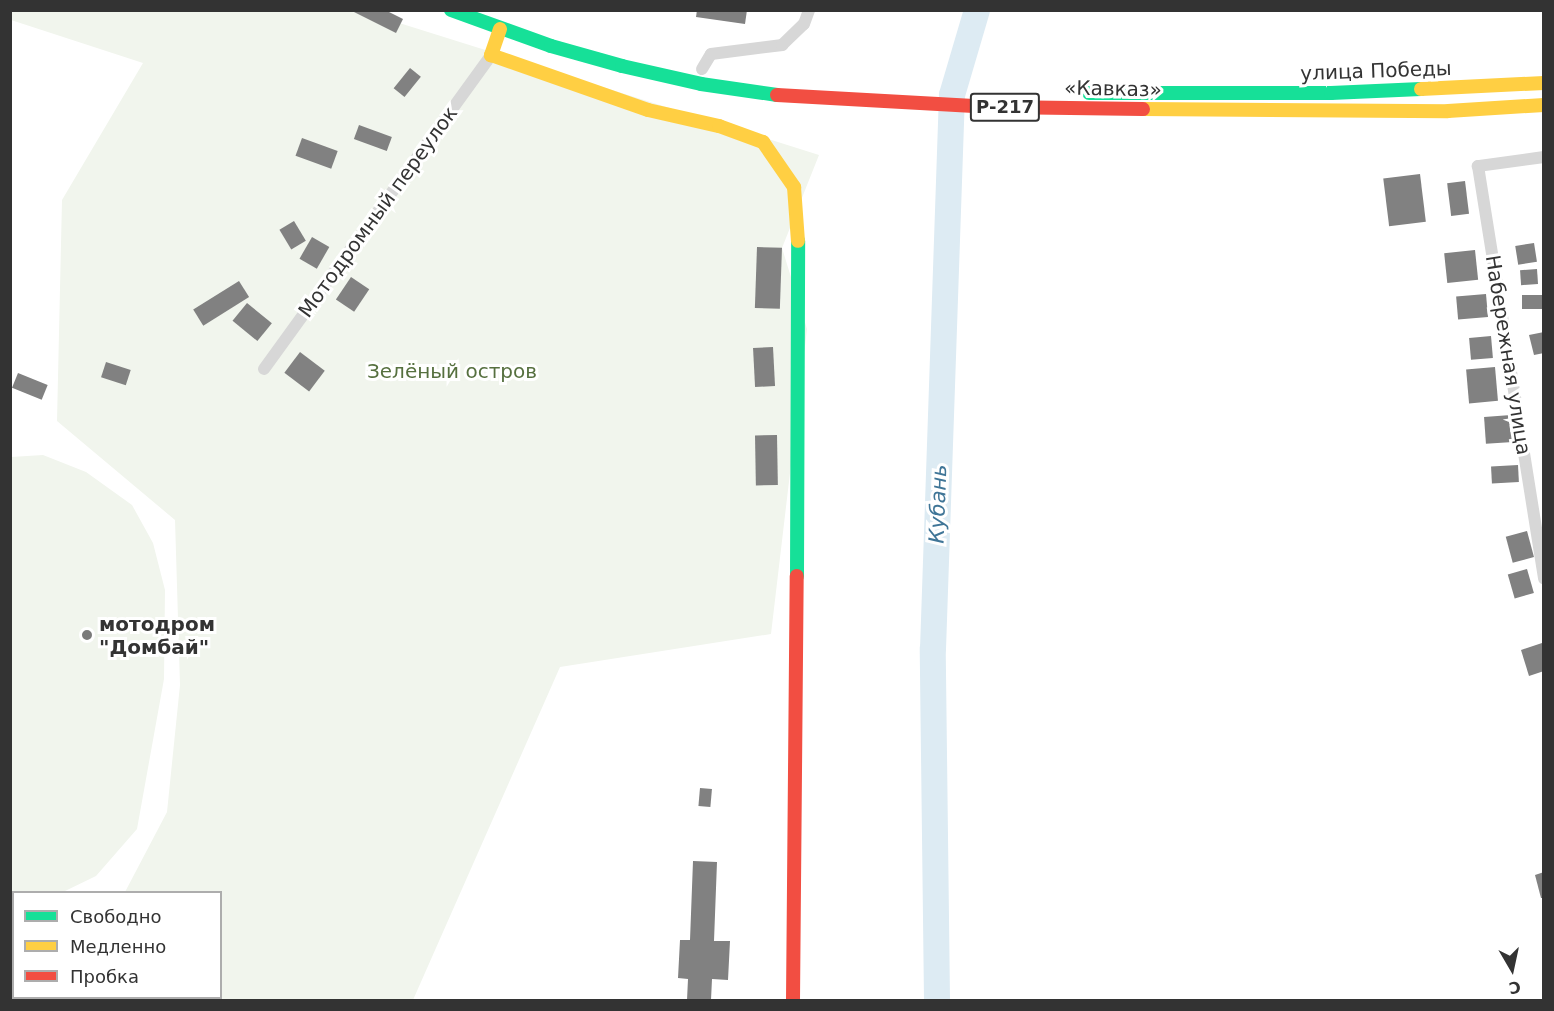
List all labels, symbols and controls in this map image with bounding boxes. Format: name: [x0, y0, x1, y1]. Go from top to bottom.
street label: улица Победы: [1300, 56, 1452, 86]
street label: «Кавказ»: [1064, 76, 1162, 102]
road number: Р-217: [969, 92, 1041, 122]
street label: Мотодромный переулок: [293, 102, 463, 322]
street label: Набережная улица: [1480, 253, 1536, 457]
park label: Зелёный остров: [367, 359, 537, 383]
water label: Кубань: [924, 464, 952, 544]
place label: мотодром "Домбай": [99, 612, 215, 659]
marker: мотодром "Домбай": [80, 628, 94, 642]
legend: [12, 891, 222, 999]
text: Свободно: [70, 906, 162, 927]
text: Медленно: [70, 936, 166, 957]
north arrow: [1482, 939, 1542, 999]
text: Пробка: [70, 966, 139, 987]
text: С: [1508, 977, 1522, 998]

